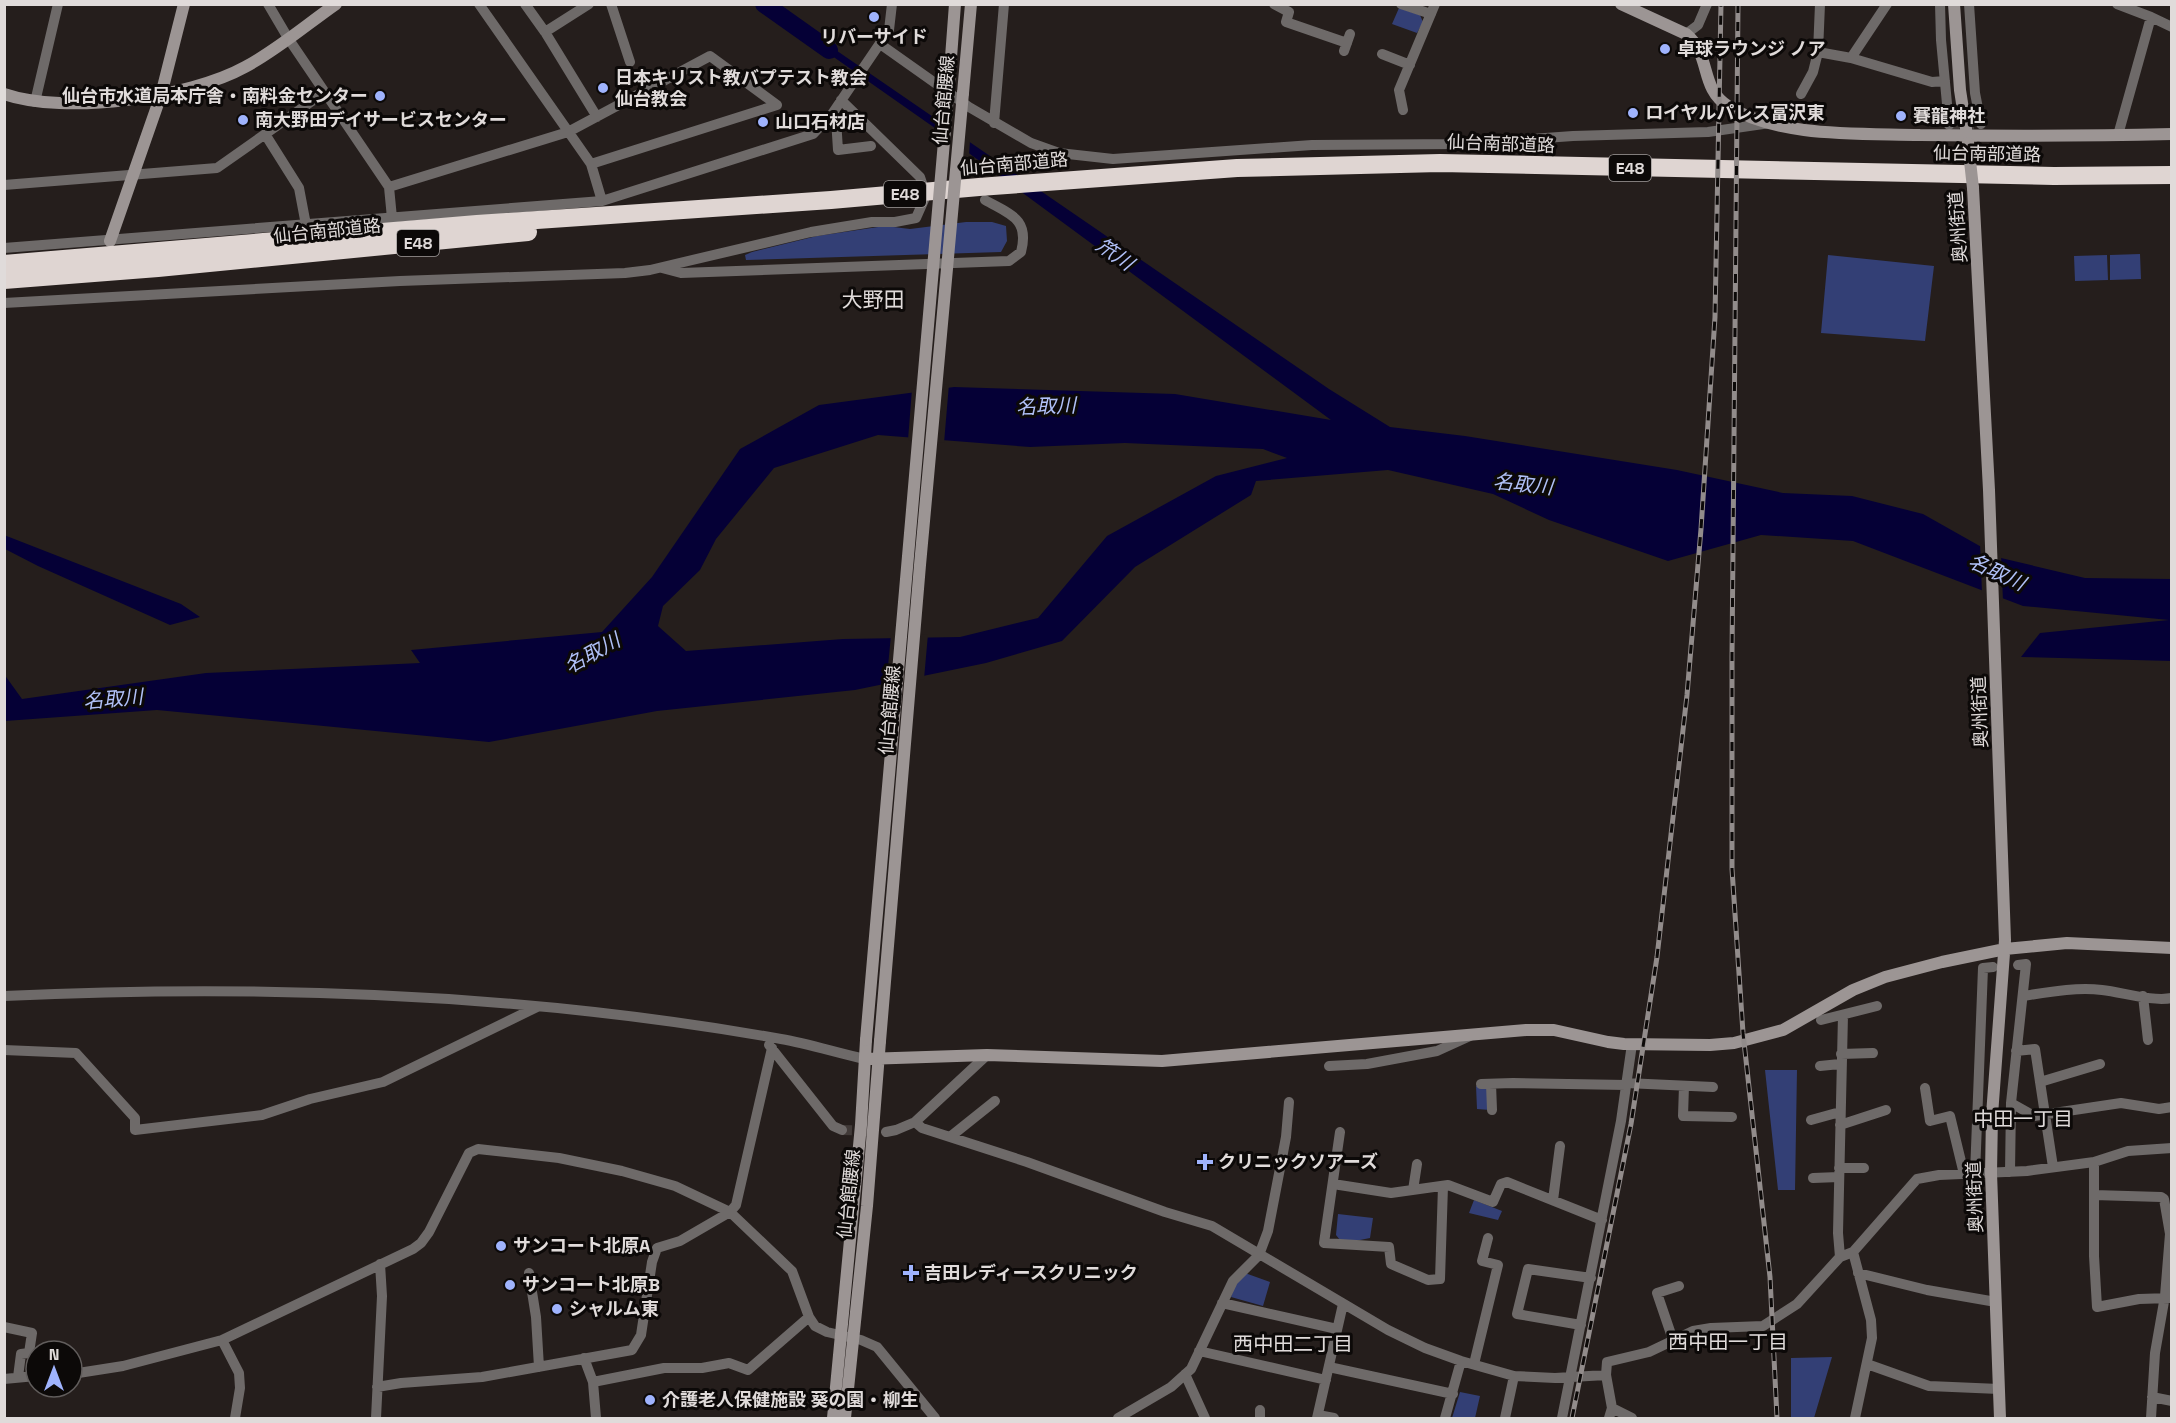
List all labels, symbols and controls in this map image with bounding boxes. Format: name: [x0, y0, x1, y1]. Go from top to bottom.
marker: リバーサイド: [867, 10, 881, 24]
place label: リバーサイド: [820, 25, 928, 48]
place label: 卓球ラウンジ ノア: [1677, 37, 1826, 60]
marker: 卓球ラウンジ ノア: [1658, 42, 1672, 56]
street label: 仙台館腰線: [928, 54, 959, 146]
place label: 日本キリスト教バプテスト教会 仙台教会: [615, 66, 867, 110]
marker: 日本キリスト教バプテスト教会 仙台教会: [596, 81, 610, 95]
place label: 仙台市水道局本庁舎・南料金センター: [62, 84, 368, 107]
marker: 仙台市水道局本庁舎・南料金センター: [373, 89, 387, 103]
place label: ロイヤルパレス富沢東: [1645, 101, 1824, 124]
place label: 賽龍神社: [1913, 104, 1985, 127]
marker: ロイヤルパレス富沢東: [1626, 106, 1640, 120]
place label: 南大野田デイサービスセンター: [255, 108, 507, 131]
marker: 賽龍神社: [1894, 109, 1908, 123]
place label: 山口石材店: [775, 110, 865, 133]
marker: 南大野田デイサービスセンター: [236, 113, 250, 127]
marker: 山口石材店: [756, 115, 770, 129]
street label: 仙台南部道路: [1447, 130, 1555, 157]
street label: 仙台南部道路: [1933, 141, 2041, 166]
street label: 仙台南部道路: [959, 147, 1069, 180]
road number: E48: [1609, 155, 1651, 181]
road number: E48: [884, 181, 926, 207]
street label: 奥州街道: [1944, 190, 1971, 264]
street label: 仙台南部道路: [272, 213, 382, 248]
road number: E48: [397, 230, 439, 256]
water label: 笊川: [1091, 232, 1140, 277]
district label: 大野田: [842, 286, 905, 313]
water label: 名取川: [1016, 392, 1078, 420]
water label: 名取川: [1492, 468, 1556, 500]
water label: 名取川: [1964, 548, 2031, 597]
water label: 名取川: [559, 626, 626, 679]
street label: 仙台館腰線: [874, 664, 905, 756]
street label: 奥州街道: [1967, 676, 1992, 748]
water label: 名取川: [82, 683, 146, 715]
district label: 中田一丁目: [1973, 1106, 2073, 1132]
street label: 仙台館腰線: [832, 1148, 865, 1240]
place label: クリニックソアーズ: [1218, 1150, 1378, 1173]
marker: クリニックソアーズ: [1196, 1153, 1214, 1171]
street label: 奥州街道: [1962, 1161, 1987, 1233]
place label: サンコート北原A: [513, 1234, 651, 1257]
marker: サンコート北原A: [494, 1239, 508, 1253]
place label: 吉田レディースクリニック: [924, 1261, 1138, 1284]
marker: 吉田レディースクリニック: [902, 1264, 920, 1282]
place label: サンコート北原B: [522, 1273, 660, 1296]
marker: サンコート北原B: [503, 1278, 517, 1292]
place label: シャルム東: [569, 1297, 659, 1320]
marker: シャルム東: [550, 1302, 564, 1316]
district label: 西中田一丁目: [1668, 1329, 1788, 1355]
district label: 西中田二丁目: [1233, 1331, 1353, 1357]
north arrow: [24, 1339, 84, 1399]
text: N: [49, 1344, 59, 1365]
place label: 介護老人保健施設 葵の園・柳生: [662, 1388, 919, 1411]
marker: 介護老人保健施設 葵の園・柳生: [643, 1393, 657, 1407]

